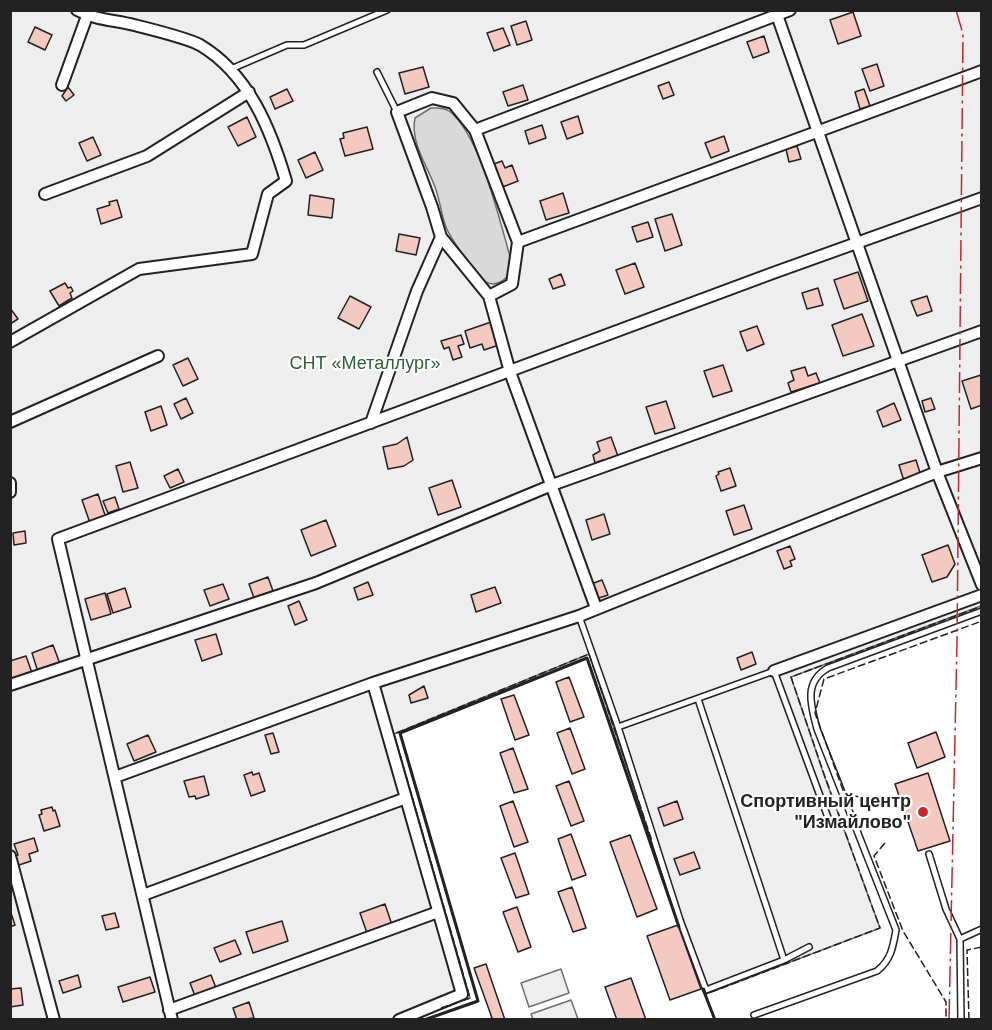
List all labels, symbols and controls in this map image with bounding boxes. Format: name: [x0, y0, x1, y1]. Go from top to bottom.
park label: СНТ «Металлург»: [289, 353, 441, 375]
place label: Спортивный центр "Измайлово": [740, 791, 911, 834]
marker: Спортивный центр "Измайлово": [916, 805, 930, 819]

